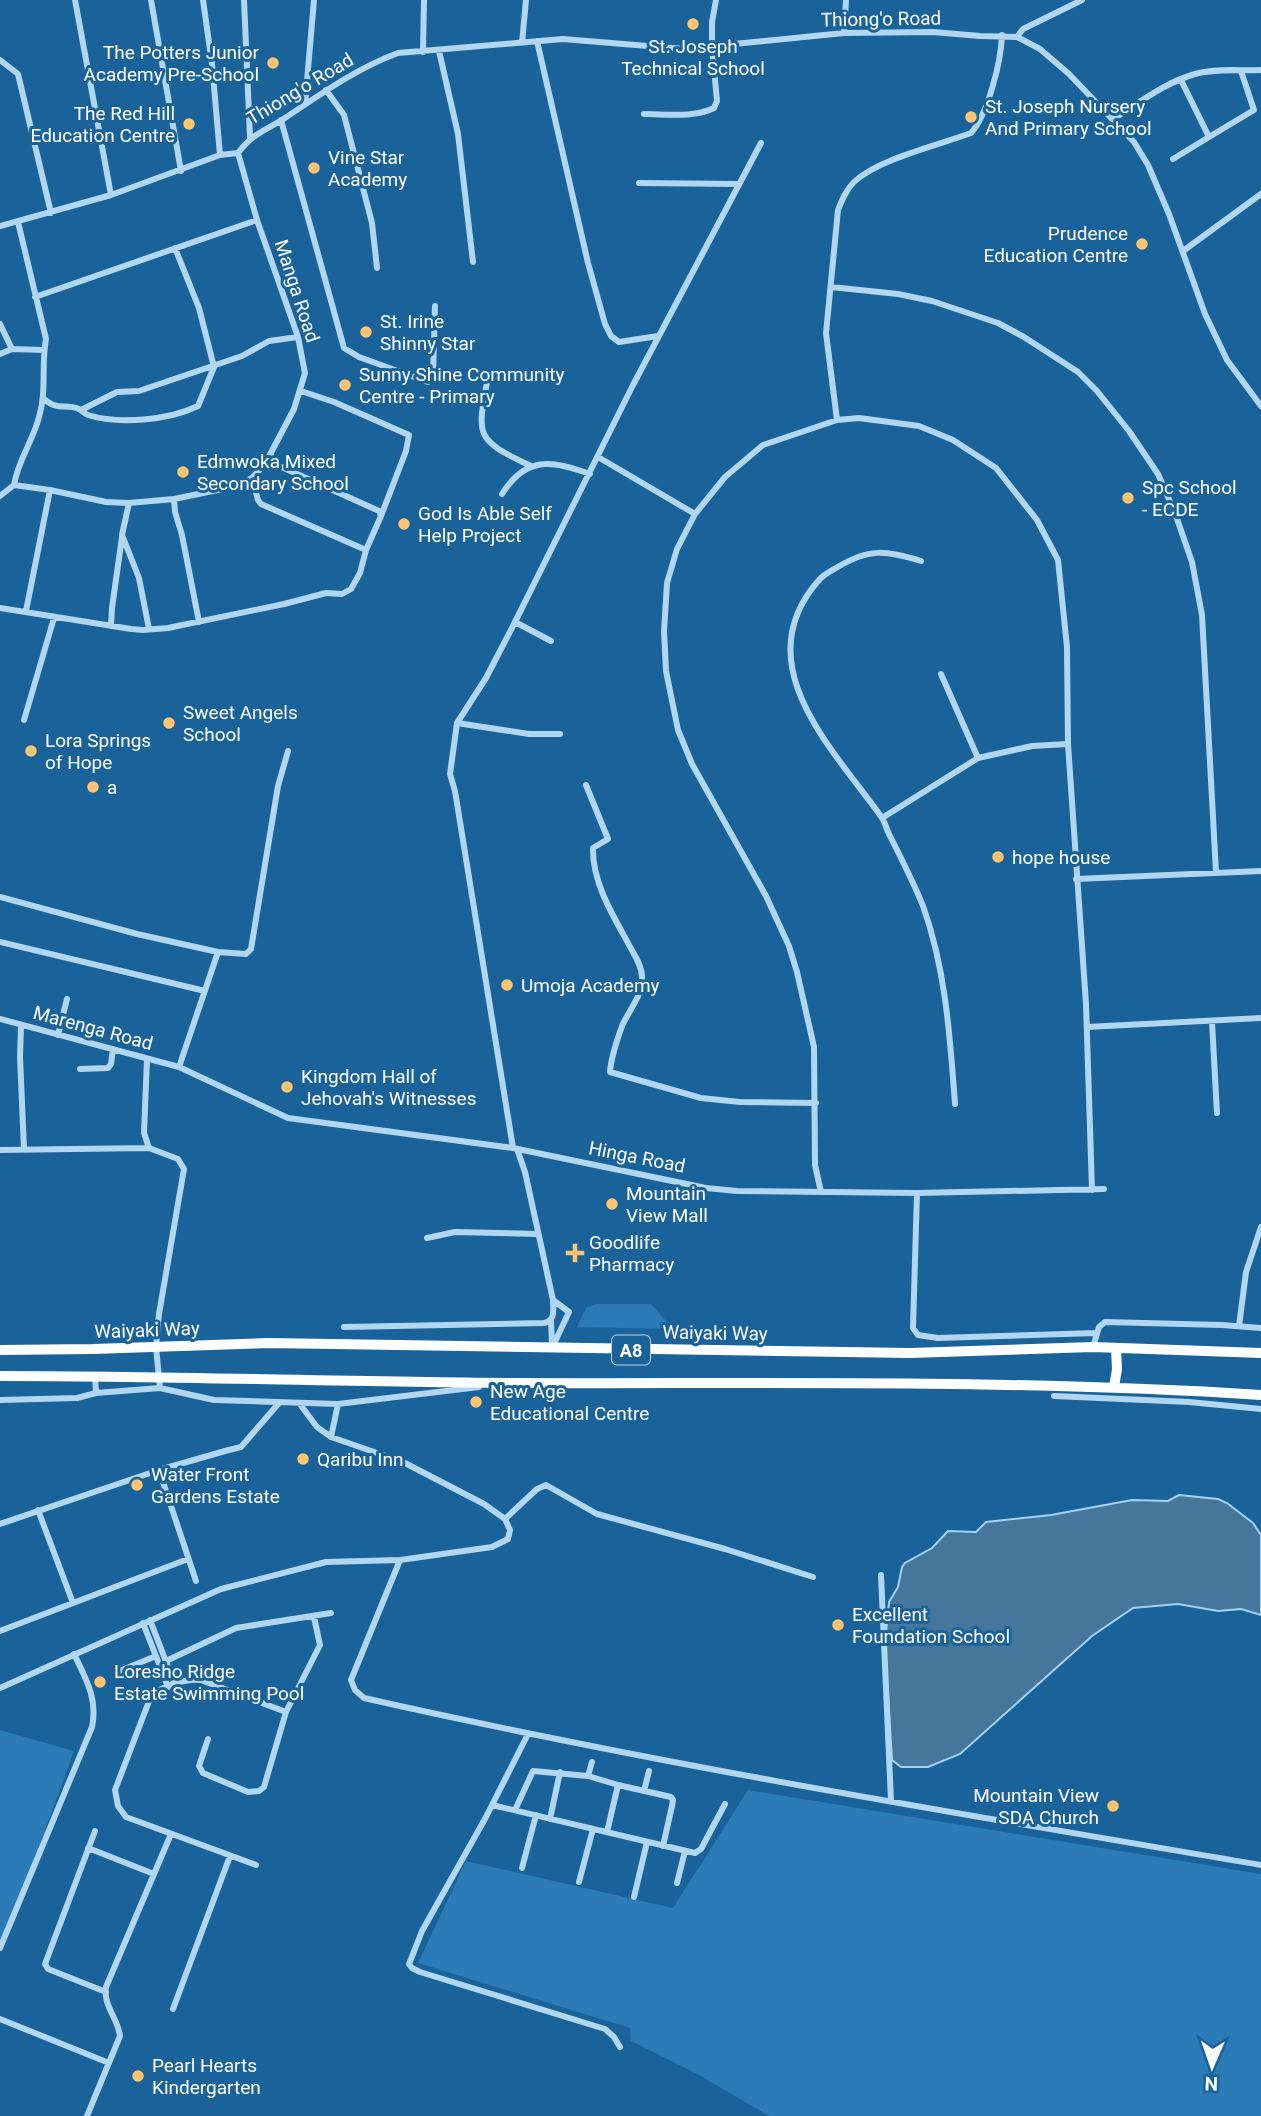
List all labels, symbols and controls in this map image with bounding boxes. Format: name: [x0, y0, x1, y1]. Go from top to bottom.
street label: Thiong'o Road: [821, 6, 941, 32]
marker: St. Joseph Technical School: [685, 16, 701, 32]
place label: St. Joseph Technical School: [621, 35, 765, 80]
place label: The Potters Junior Academy Pre-School: [84, 41, 260, 86]
street label: Thiong'o Road: [243, 48, 357, 130]
marker: The Potters Junior Academy Pre-School: [265, 55, 281, 71]
place label: St. Joseph Nursery And Primary School: [985, 95, 1152, 140]
place label: The Red Hill Education Centre: [31, 102, 175, 147]
marker: St. Joseph Nursery And Primary School: [963, 109, 979, 125]
marker: The Red Hill Education Centre: [181, 116, 197, 132]
place label: Vine Star Academy: [328, 146, 407, 191]
marker: Vine Star Academy: [306, 160, 322, 176]
place label: Prudence Education Centre: [984, 222, 1128, 267]
marker: Prudence Education Centre: [1134, 236, 1150, 252]
street label: Manga Road: [270, 237, 324, 345]
place label: St. Irine Shinny Star: [380, 310, 476, 355]
marker: St. Irine Shinny Star: [358, 324, 374, 340]
place label: Sunny Shine Community Centre - Primary: [359, 363, 564, 408]
marker: Sunny Shine Community Centre - Primary: [337, 377, 353, 393]
place label: Edmwoka Mixed Secondary School: [197, 450, 349, 495]
marker: Edmwoka Mixed Secondary School: [175, 464, 191, 480]
place label: Spc School - ECDE: [1142, 476, 1237, 521]
marker: Spc School - ECDE: [1120, 490, 1136, 506]
place label: God Is Able Self Help Project: [418, 502, 552, 547]
marker: God Is Able Self Help Project: [396, 516, 412, 532]
place label: Sweet Angels School: [183, 701, 298, 746]
marker: Sweet Angels School: [161, 715, 177, 731]
place label: Lora Springs of Hope: [45, 729, 151, 774]
marker: Lora Springs of Hope: [23, 743, 39, 759]
place label: a: [107, 776, 117, 799]
marker: a: [85, 779, 101, 795]
place label: hope house: [1012, 846, 1110, 869]
marker: hope house: [990, 849, 1006, 865]
place label: Umoja Academy: [521, 974, 660, 997]
marker: Umoja Academy: [499, 977, 515, 993]
street label: Marenga Road: [31, 1001, 155, 1055]
place label: Kingdom Hall of Jehovah's Witnesses: [301, 1065, 476, 1110]
marker: Kingdom Hall of Jehovah's Witnesses: [279, 1079, 295, 1095]
street label: Hinga Road: [587, 1136, 687, 1178]
place label: Mountain View Mall: [626, 1182, 708, 1227]
marker: Mountain View Mall: [604, 1196, 620, 1212]
place label: Goodlife Pharmacy: [589, 1231, 674, 1276]
marker: Goodlife Pharmacy: [567, 1245, 583, 1261]
street label: Waiyaki Way: [94, 1317, 200, 1343]
street label: Waiyaki Way: [662, 1321, 768, 1345]
road number: A8: [612, 1336, 650, 1364]
place label: New Age Educational Centre: [490, 1380, 649, 1425]
marker: New Age Educational Centre: [468, 1394, 484, 1410]
place label: Qaribu Inn: [317, 1448, 403, 1471]
marker: Qaribu Inn: [295, 1451, 311, 1467]
place label: Water Front Gardens Estate: [151, 1463, 280, 1508]
marker: Water Front Gardens Estate: [129, 1477, 145, 1493]
place label: Excellent Foundation School: [852, 1603, 1010, 1648]
marker: Excellent Foundation School: [830, 1617, 846, 1633]
place label: Loresho Ridge Estate Swimming Pool: [114, 1660, 304, 1705]
marker: Loresho Ridge Estate Swimming Pool: [92, 1674, 108, 1690]
place label: Mountain View SDA Church: [973, 1784, 1099, 1829]
marker: Mountain View SDA Church: [1105, 1798, 1121, 1814]
north arrow: [1177, 2032, 1247, 2102]
place label: Pearl Hearts Kindergarten: [152, 2054, 261, 2099]
marker: Pearl Hearts Kindergarten: [130, 2068, 146, 2084]
text: N: [1204, 2072, 1219, 2095]

